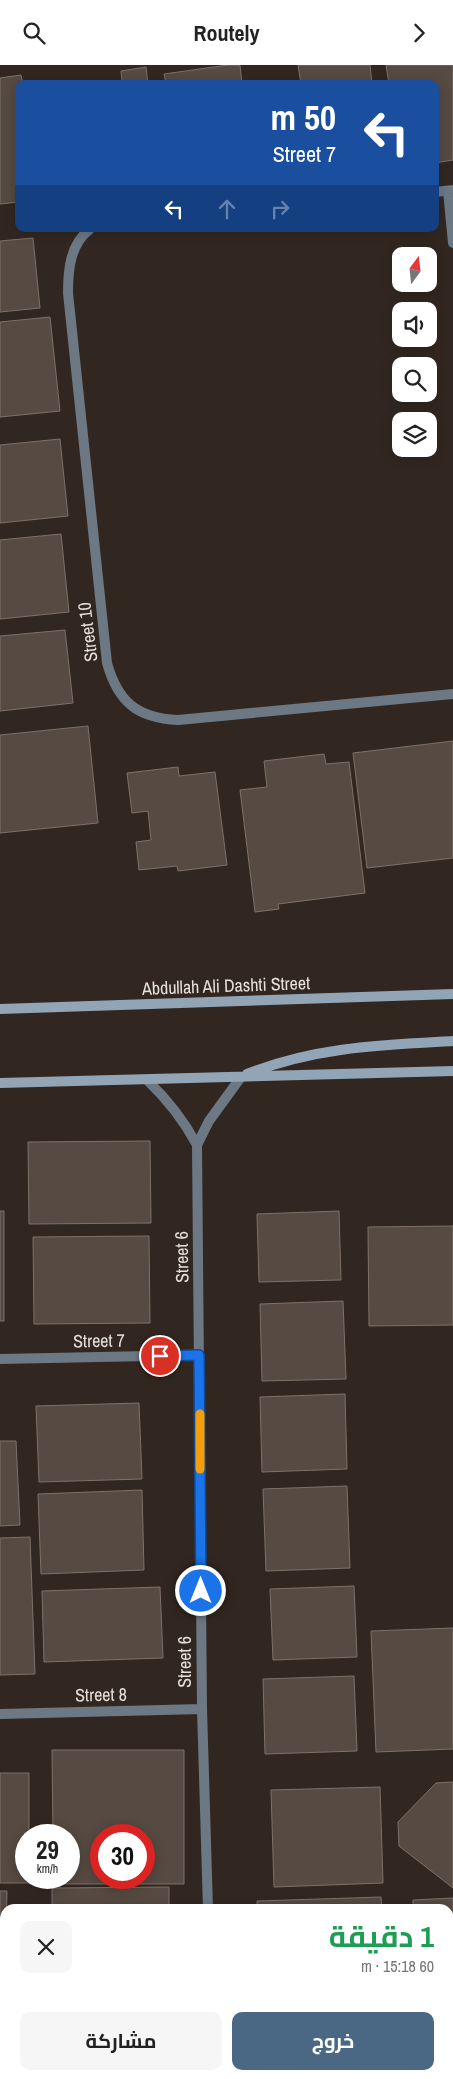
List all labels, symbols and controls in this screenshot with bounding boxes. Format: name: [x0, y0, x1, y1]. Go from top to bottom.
text: Routely: [193, 18, 260, 48]
icon: search: [20, 19, 48, 47]
icon: forward: [405, 19, 433, 47]
text: 50 m: [271, 94, 336, 141]
icon: left: [354, 100, 419, 165]
text: Street 7: [273, 139, 336, 169]
icon: left: [160, 195, 188, 223]
icon: ahead: [213, 195, 241, 223]
icon: right: [266, 195, 294, 223]
north arrow: [392, 247, 438, 293]
map controls: [392, 247, 437, 457]
button: sound: [392, 302, 437, 347]
button: search: [392, 357, 437, 402]
button: layers: [392, 412, 437, 457]
street label: Street 10: [71, 601, 104, 663]
street label: Abdullah Ali Dashti Street: [140, 970, 310, 1001]
street label: Street 6: [169, 1231, 194, 1283]
street label: Street 7: [73, 1328, 125, 1353]
pin: [139, 1335, 181, 1377]
icon: arrive: [146, 1342, 174, 1370]
position arrow: [174, 1564, 226, 1616]
street label: Street 6: [172, 1636, 197, 1688]
street label: Street 8: [75, 1682, 127, 1707]
speed limit sign: 30: [90, 1824, 155, 1889]
text: 29: [36, 1833, 59, 1867]
text: km/h: [37, 1861, 58, 1877]
text: 1 دقيقة: [329, 1916, 434, 1956]
button: close: [20, 1921, 72, 1973]
text: 60 m · 15:18: [361, 1955, 434, 1977]
button: مشاركة: [20, 2012, 222, 2070]
button: خروج: [232, 2012, 434, 2070]

